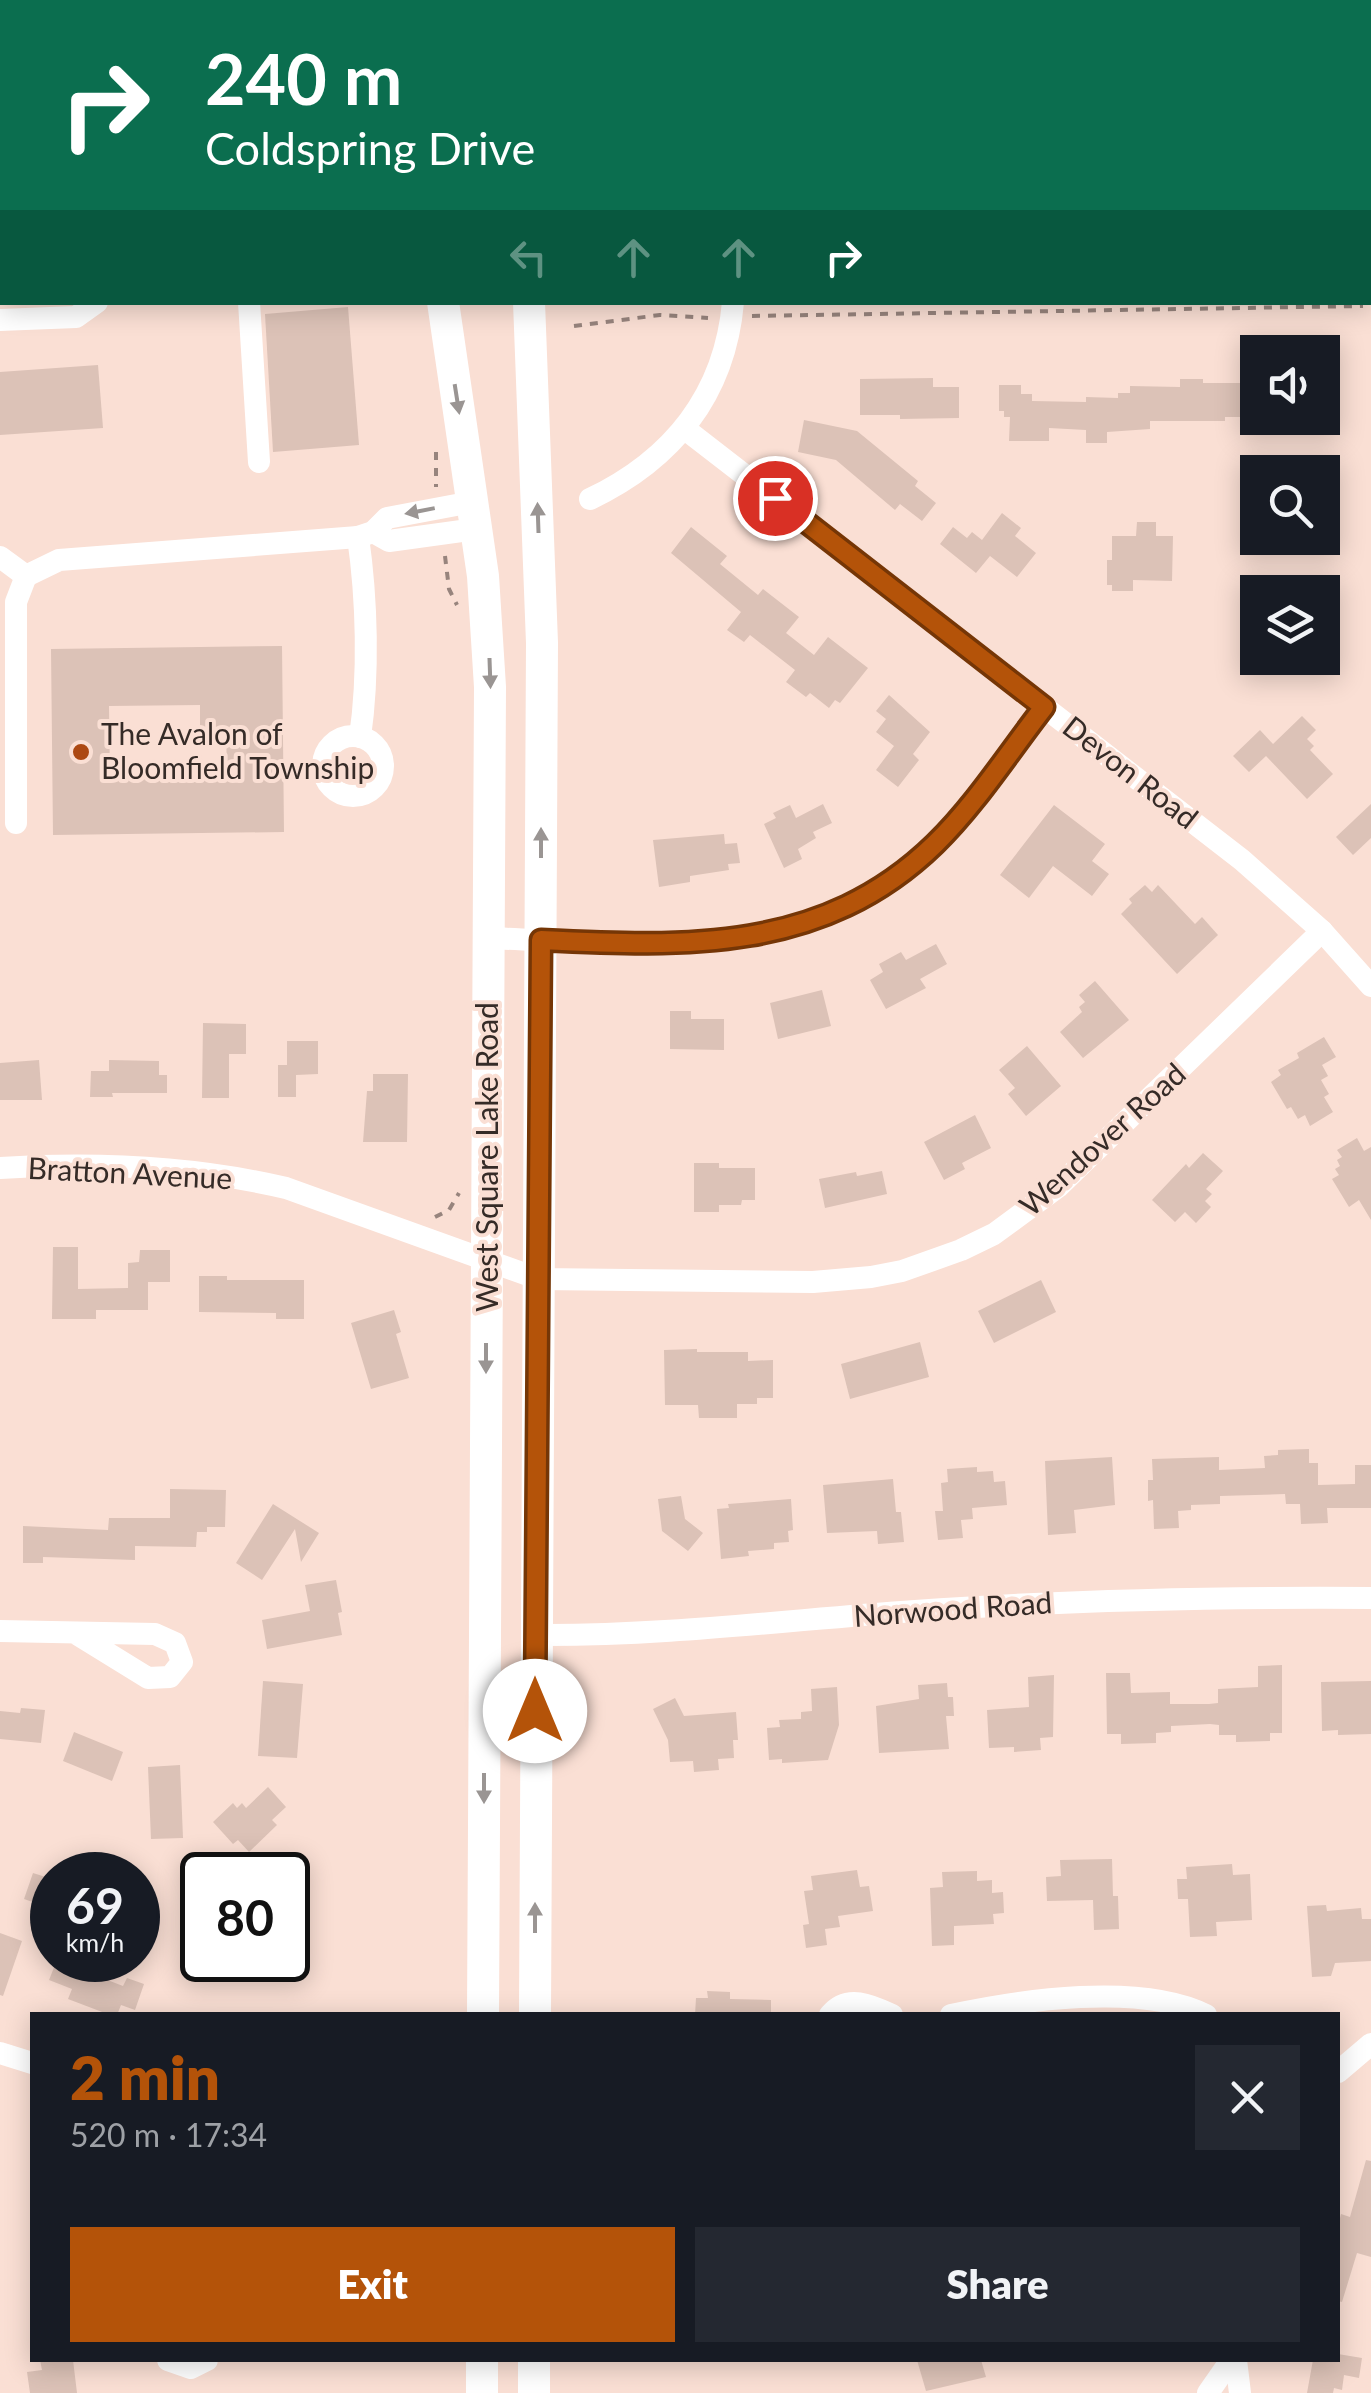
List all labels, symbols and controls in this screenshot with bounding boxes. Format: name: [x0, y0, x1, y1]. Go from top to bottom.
text: 240 m: [205, 36, 402, 120]
icon: right: [40, 40, 170, 170]
text: Coldspring Drive: [205, 121, 535, 175]
icon: left: [501, 230, 556, 285]
icon: ahead: [606, 230, 661, 285]
icon: ahead: [711, 230, 766, 285]
icon: right: [816, 230, 871, 285]
map controls: [1240, 335, 1340, 675]
button: sound: [1240, 335, 1340, 435]
one-way arrow: [450, 384, 466, 415]
button: search: [1240, 455, 1340, 555]
pin: [733, 456, 818, 541]
icon: arrive: [748, 471, 803, 526]
one-way arrow: [530, 501, 546, 533]
one-way arrow: [404, 504, 435, 520]
button: layers: [1240, 575, 1340, 675]
one-way arrow: [482, 657, 498, 689]
street label: Devon Road: [1057, 708, 1206, 835]
place label: The Avalon of Bloomfield Township: [101, 715, 374, 785]
marker: The Avalon of Bloomfield Township: [70, 741, 92, 763]
one-way arrow: [534, 826, 550, 858]
street label: West Square Lake Road: [468, 1002, 504, 1312]
street label: Wendover Road: [1011, 1055, 1192, 1222]
street label: Bratton Avenue: [27, 1149, 233, 1195]
one-way arrow: [478, 1342, 494, 1374]
street label: Norwood Road: [852, 1583, 1053, 1633]
position arrow: [483, 1659, 587, 1763]
one-way arrow: [476, 1772, 492, 1804]
speed limit sign: 80: [180, 1852, 310, 1982]
text: 69: [66, 1875, 124, 1935]
one-way arrow: [527, 1901, 543, 1933]
text: km/h: [66, 1927, 124, 1957]
text: 2 min: [70, 2041, 220, 2113]
button: close: [1195, 2045, 1300, 2150]
text: 520 m · 17:34: [70, 2115, 267, 2154]
button: Exit: [70, 2227, 675, 2342]
button: Share: [695, 2227, 1300, 2342]

